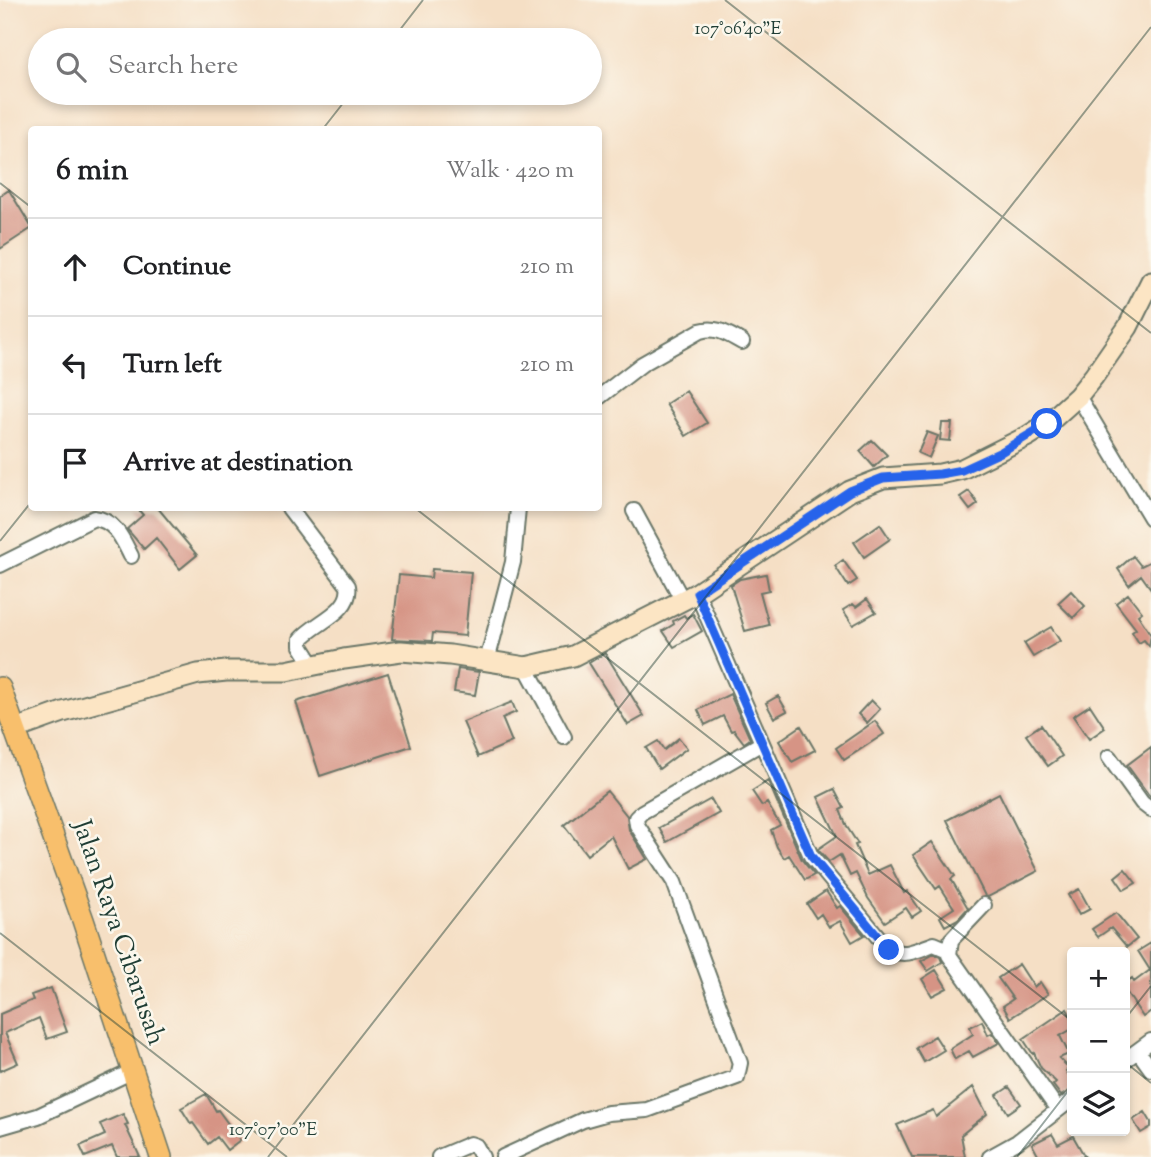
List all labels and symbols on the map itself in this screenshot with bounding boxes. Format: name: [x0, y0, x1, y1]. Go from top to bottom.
text: 107°06'40"E: [695, 17, 782, 43]
route start: [1031, 408, 1062, 439]
street label: Jalan Raya Cibarusah: [61, 813, 174, 1051]
route end: [873, 934, 904, 965]
text: 107°07'00"E: [229, 1118, 317, 1144]

